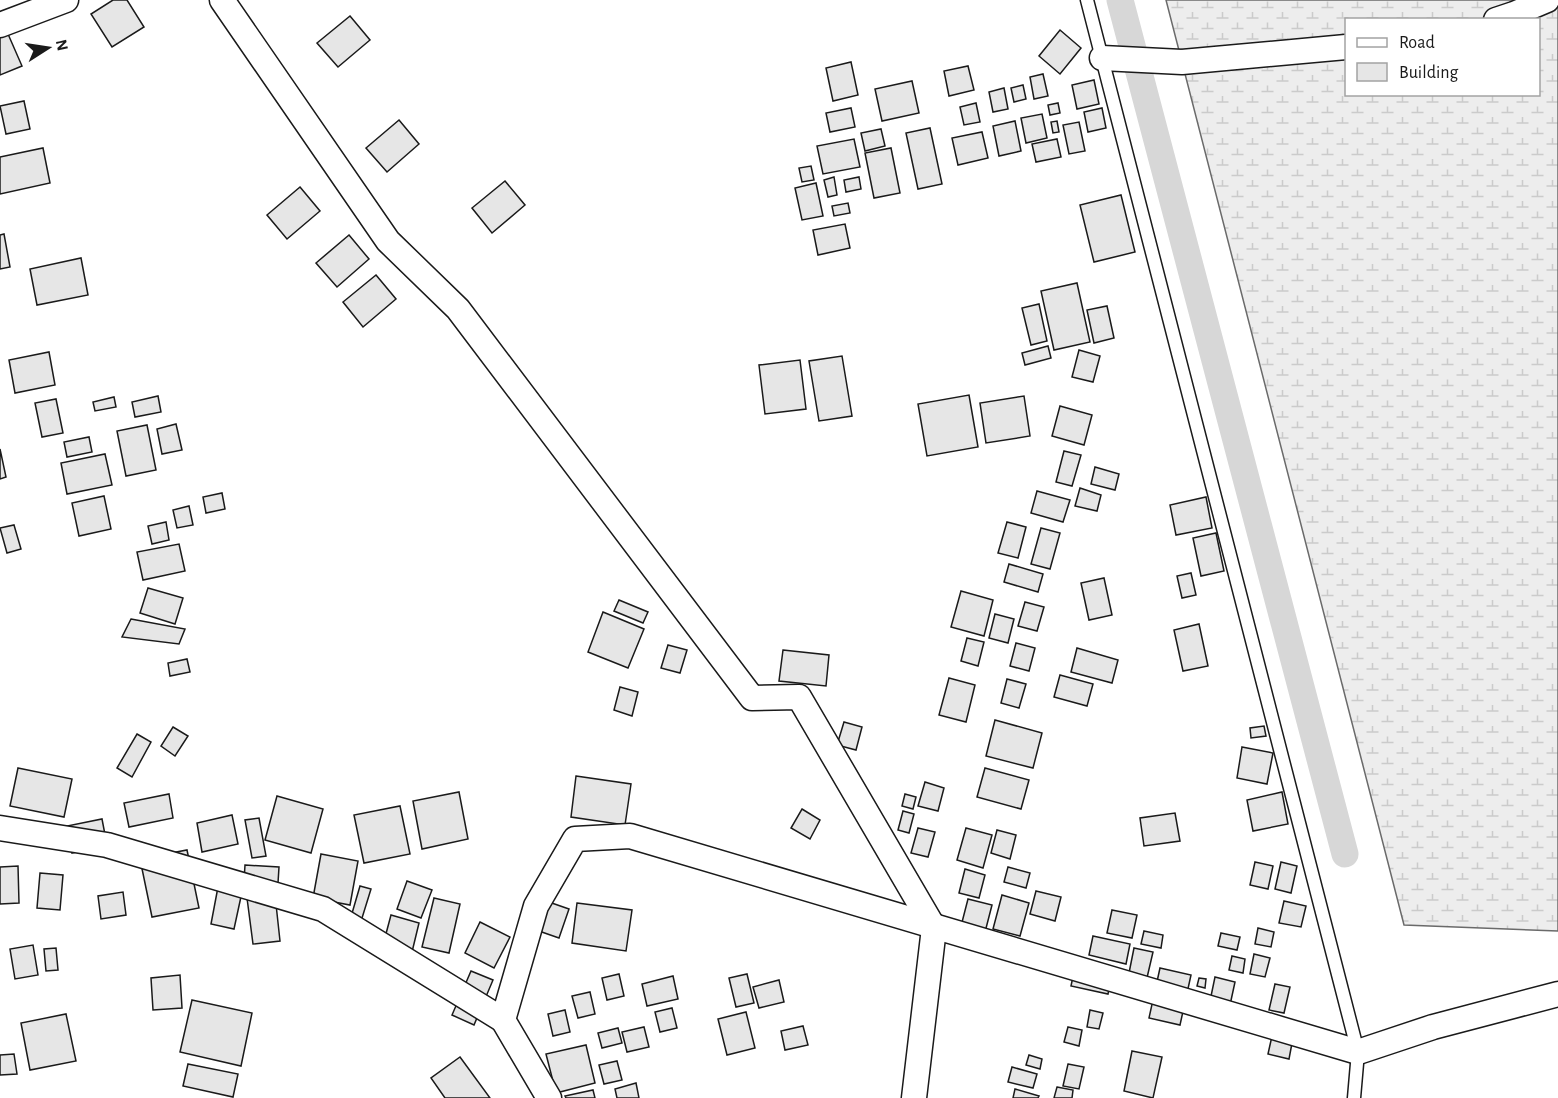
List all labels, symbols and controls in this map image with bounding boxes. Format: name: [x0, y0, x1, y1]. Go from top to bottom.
north arrow: [18, 18, 78, 78]
legend: [1345, 18, 1540, 96]
text: Road: [1399, 34, 1435, 52]
text: N: [53, 38, 71, 52]
text: Building: [1399, 64, 1459, 82]

